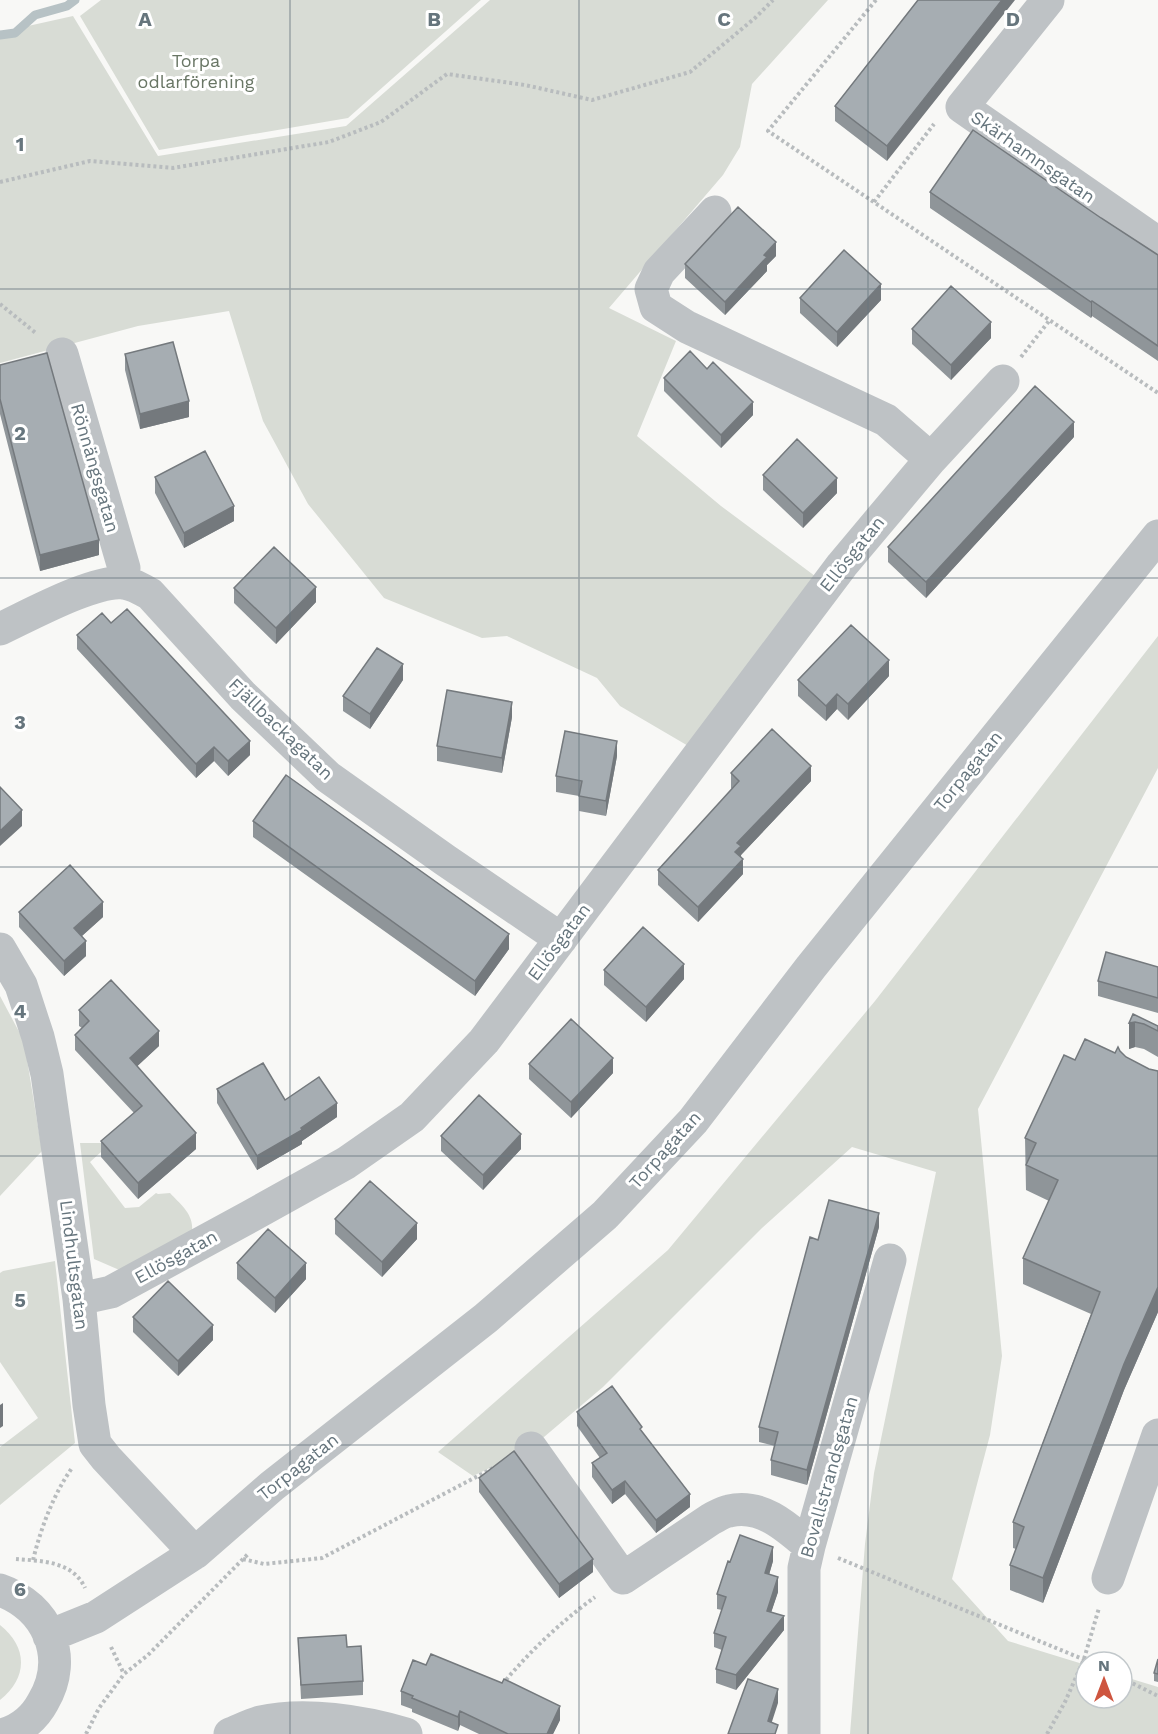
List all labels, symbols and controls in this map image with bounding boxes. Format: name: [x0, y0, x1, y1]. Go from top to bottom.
text: A: [138, 7, 152, 31]
text: B: [427, 7, 441, 31]
text: C: [717, 7, 731, 31]
text: D: [1006, 7, 1020, 31]
park label: Torpa odlarförening: [138, 50, 255, 92]
street label: Skärhamnsgatan: [967, 106, 1099, 207]
text: 1: [16, 132, 24, 156]
street label: Rönnängsgatan: [67, 401, 124, 535]
text: 2: [14, 421, 26, 445]
street label: Ellösgatan: [815, 512, 888, 596]
street label: Fjällbackagatan: [225, 673, 338, 784]
text: 3: [14, 710, 26, 734]
street label: Torpagatan: [929, 726, 1006, 815]
street label: Ellösgatan: [523, 899, 594, 984]
text: 4: [14, 999, 27, 1023]
street label: Torpagatan: [624, 1107, 705, 1193]
street label: Lindhultsgatan: [56, 1199, 93, 1331]
street label: Ellösgatan: [131, 1225, 221, 1288]
text: 5: [14, 1288, 26, 1312]
street label: Bovallstrandsgatan: [795, 1394, 862, 1560]
street label: Torpagatan: [253, 1429, 342, 1505]
text: 6: [14, 1577, 26, 1601]
north arrow: [1074, 1650, 1134, 1710]
text: N: [1098, 1656, 1110, 1675]

